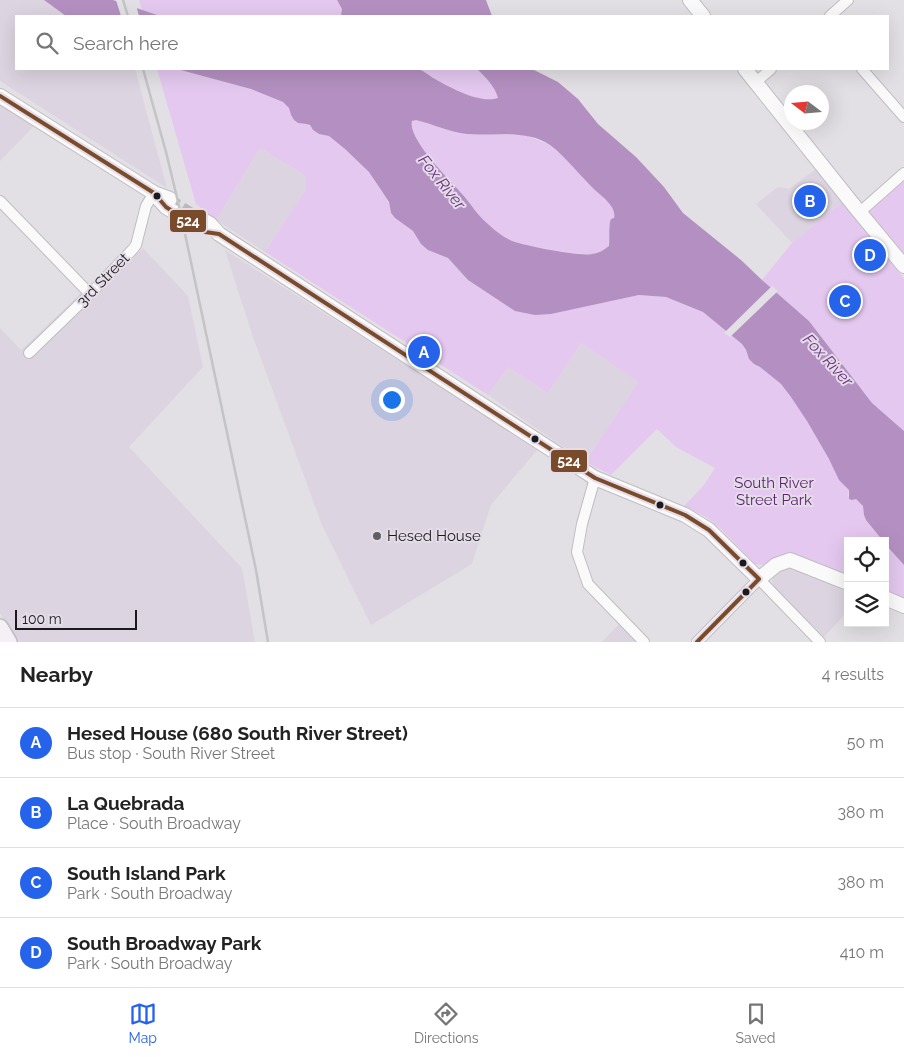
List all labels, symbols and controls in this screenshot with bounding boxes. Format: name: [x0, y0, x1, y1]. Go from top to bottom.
search box: [15, 15, 889, 70]
icon: search: [33, 29, 61, 57]
text: Search here: [73, 32, 179, 54]
north arrow: [784, 85, 829, 130]
water label: Fox River: [414, 151, 470, 213]
pin: B: [794, 182, 826, 220]
unlabelled marker: [152, 191, 162, 201]
line badge: 524: [169, 209, 207, 233]
text: 524: [176, 213, 200, 229]
pin: D: [854, 236, 886, 274]
street label: 3rd Street: [73, 249, 133, 311]
pin: C: [829, 282, 861, 320]
water label: Fox River: [799, 330, 857, 390]
pin: A: [408, 333, 440, 371]
your location: [379, 387, 405, 413]
unlabelled marker: [530, 434, 540, 444]
line badge: 524: [550, 449, 588, 473]
text: 524: [557, 453, 581, 469]
park label: South River Street Park: [734, 474, 814, 509]
unlabelled marker: [655, 500, 665, 510]
place label: Hesed House: [387, 527, 481, 545]
marker: Hesed House: [371, 530, 383, 542]
map controls: [844, 537, 889, 627]
button: locate: [844, 537, 889, 582]
unlabelled marker: [738, 558, 748, 568]
button: layers: [844, 582, 889, 627]
unlabelled marker: [741, 587, 751, 597]
scale bar: [15, 607, 138, 630]
text: 100 m: [22, 611, 62, 627]
text: Nearby: [20, 662, 93, 687]
text: 4 results: [822, 665, 884, 684]
text: Hesed House (680 South River Street): [67, 722, 408, 744]
text: A: [31, 733, 41, 752]
text: 50 m: [847, 733, 884, 752]
text: Bus stop · South River Street: [67, 744, 275, 763]
text: La Quebrada: [67, 792, 184, 814]
text: B: [31, 803, 41, 822]
text: 380 m: [837, 803, 884, 822]
text: Place · South Broadway: [67, 814, 241, 833]
text: South Island Park: [67, 862, 226, 884]
text: C: [31, 873, 41, 892]
text: 380 m: [837, 873, 884, 892]
text: Park · South Broadway: [67, 884, 233, 903]
text: South Broadway Park: [67, 932, 261, 954]
text: D: [30, 943, 42, 962]
text: 410 m: [840, 943, 884, 962]
text: Park · South Broadway: [67, 954, 233, 973]
tab: Map: [128, 1000, 157, 1046]
tab: Directions: [414, 1000, 479, 1046]
tab: Saved: [735, 1000, 776, 1046]

